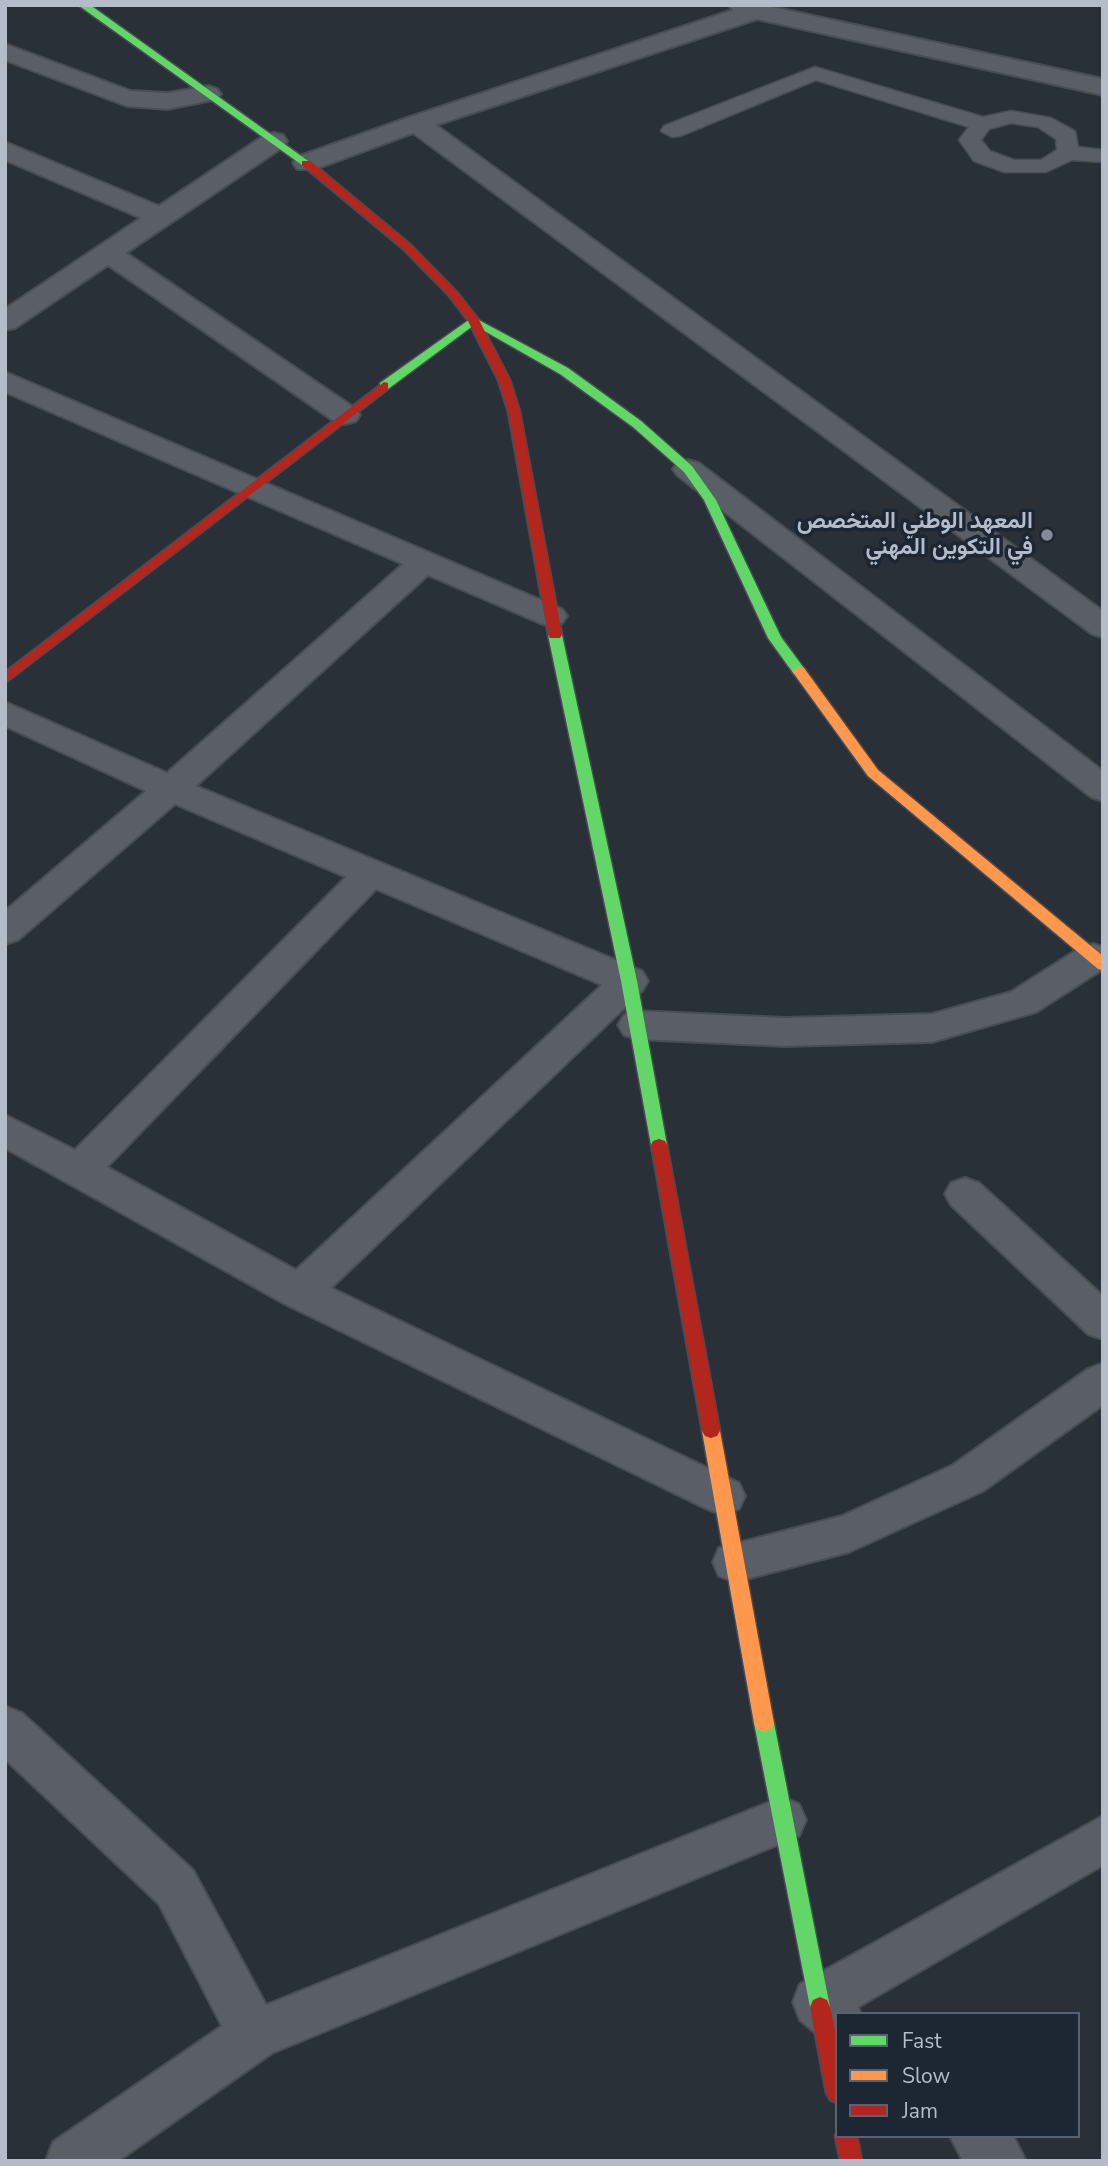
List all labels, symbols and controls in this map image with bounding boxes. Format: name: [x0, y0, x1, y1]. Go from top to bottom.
place label: المعهد الوطني المتخصص في التكوين المهني: [797, 508, 1033, 562]
marker: المعهد الوطني المتخصص في التكوين المهني: [1039, 527, 1055, 543]
legend: [835, 2012, 1080, 2138]
text: Fast: [902, 2027, 942, 2055]
text: Slow: [902, 2062, 950, 2090]
text: Jam: [902, 2097, 938, 2125]

